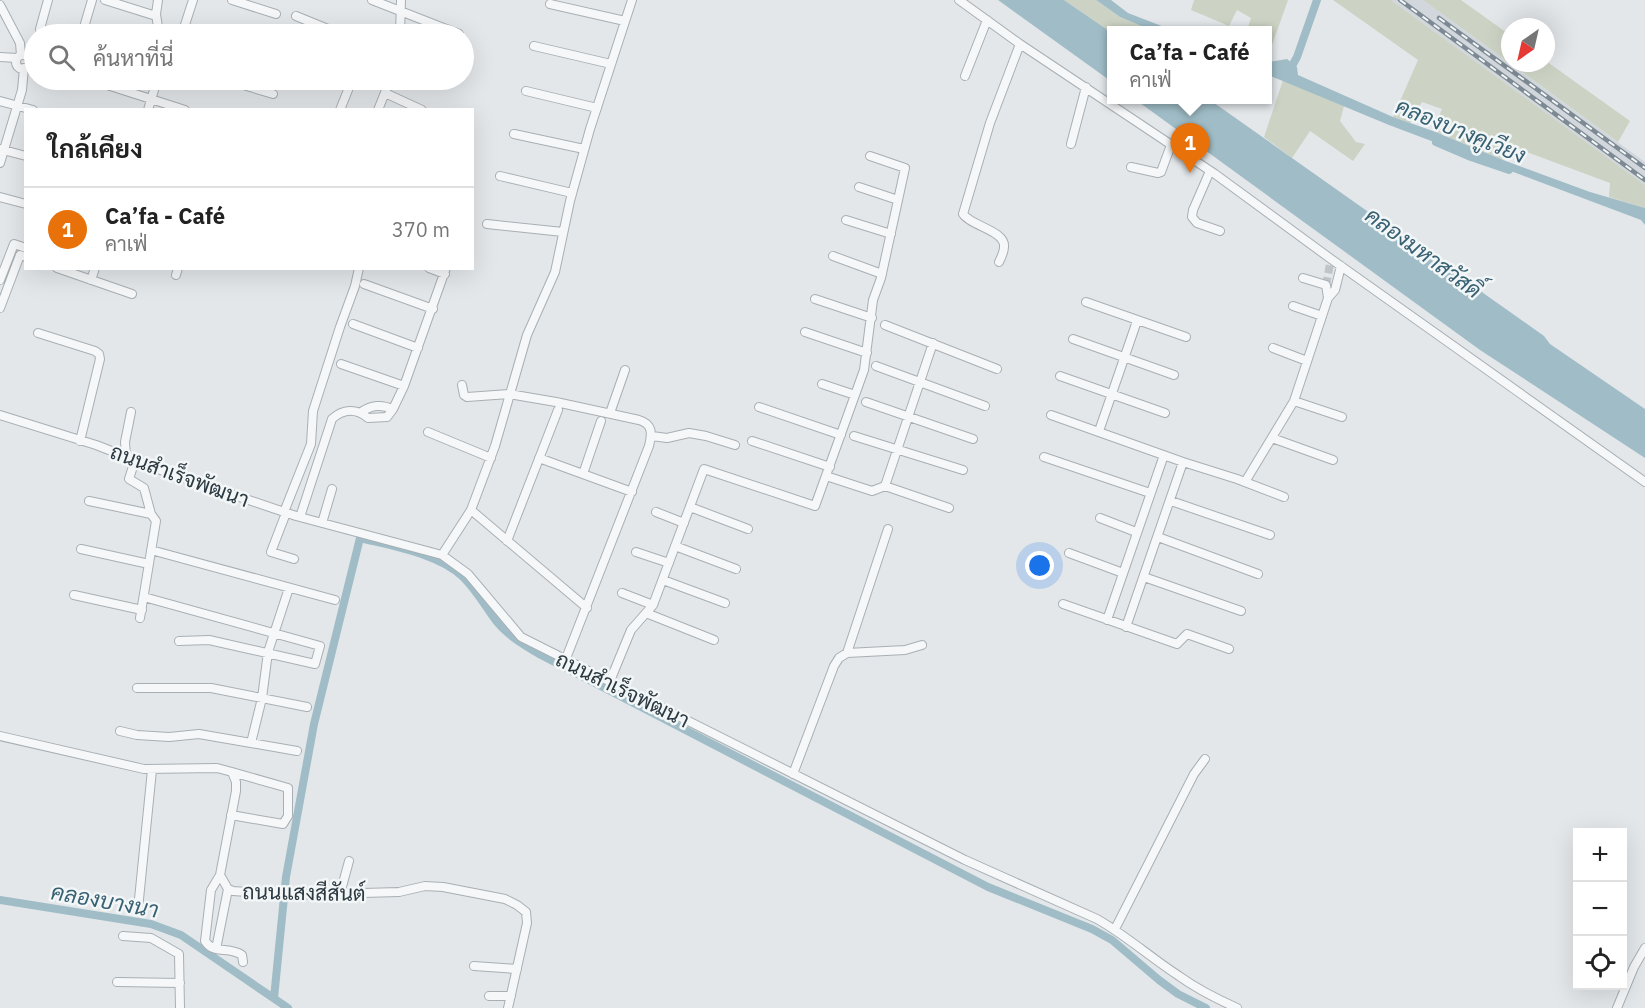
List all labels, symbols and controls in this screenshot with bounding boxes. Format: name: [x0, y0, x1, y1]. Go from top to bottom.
north arrow: [1501, 18, 1555, 72]
search box: [24, 24, 474, 90]
popup: [1107, 26, 1272, 104]
text: Ca’fa - Café: [1129, 37, 1250, 66]
icon: search: [45, 41, 78, 74]
text: ค้นหาที่นี่: [93, 43, 173, 72]
text: คาเฟ่: [1129, 66, 1172, 93]
water label: คลองบางคูเวียง: [1391, 91, 1530, 171]
pin: 1: [1170, 124, 1210, 173]
text: ใกล้เคียง: [48, 131, 143, 165]
water label: คลองมหาสวัสดิ์: [1360, 197, 1493, 306]
text: Ca’fa - Café: [105, 201, 225, 230]
text: 1: [62, 216, 74, 243]
text: 370 m: [392, 216, 450, 243]
text: คาเฟ่: [105, 230, 147, 257]
street label: ถนนสำเร็จพัฒนา: [107, 437, 253, 513]
your location: [1025, 551, 1054, 580]
street label: ถนนสำเร็จพัฒนา: [551, 644, 695, 734]
map controls: [1573, 828, 1627, 990]
button: +: [1573, 828, 1627, 882]
water label: คลองบางนา: [49, 876, 161, 924]
street label: ถนนแสงสีสันต์: [242, 877, 366, 907]
button: −: [1573, 882, 1627, 936]
button: locate: [1573, 936, 1627, 990]

